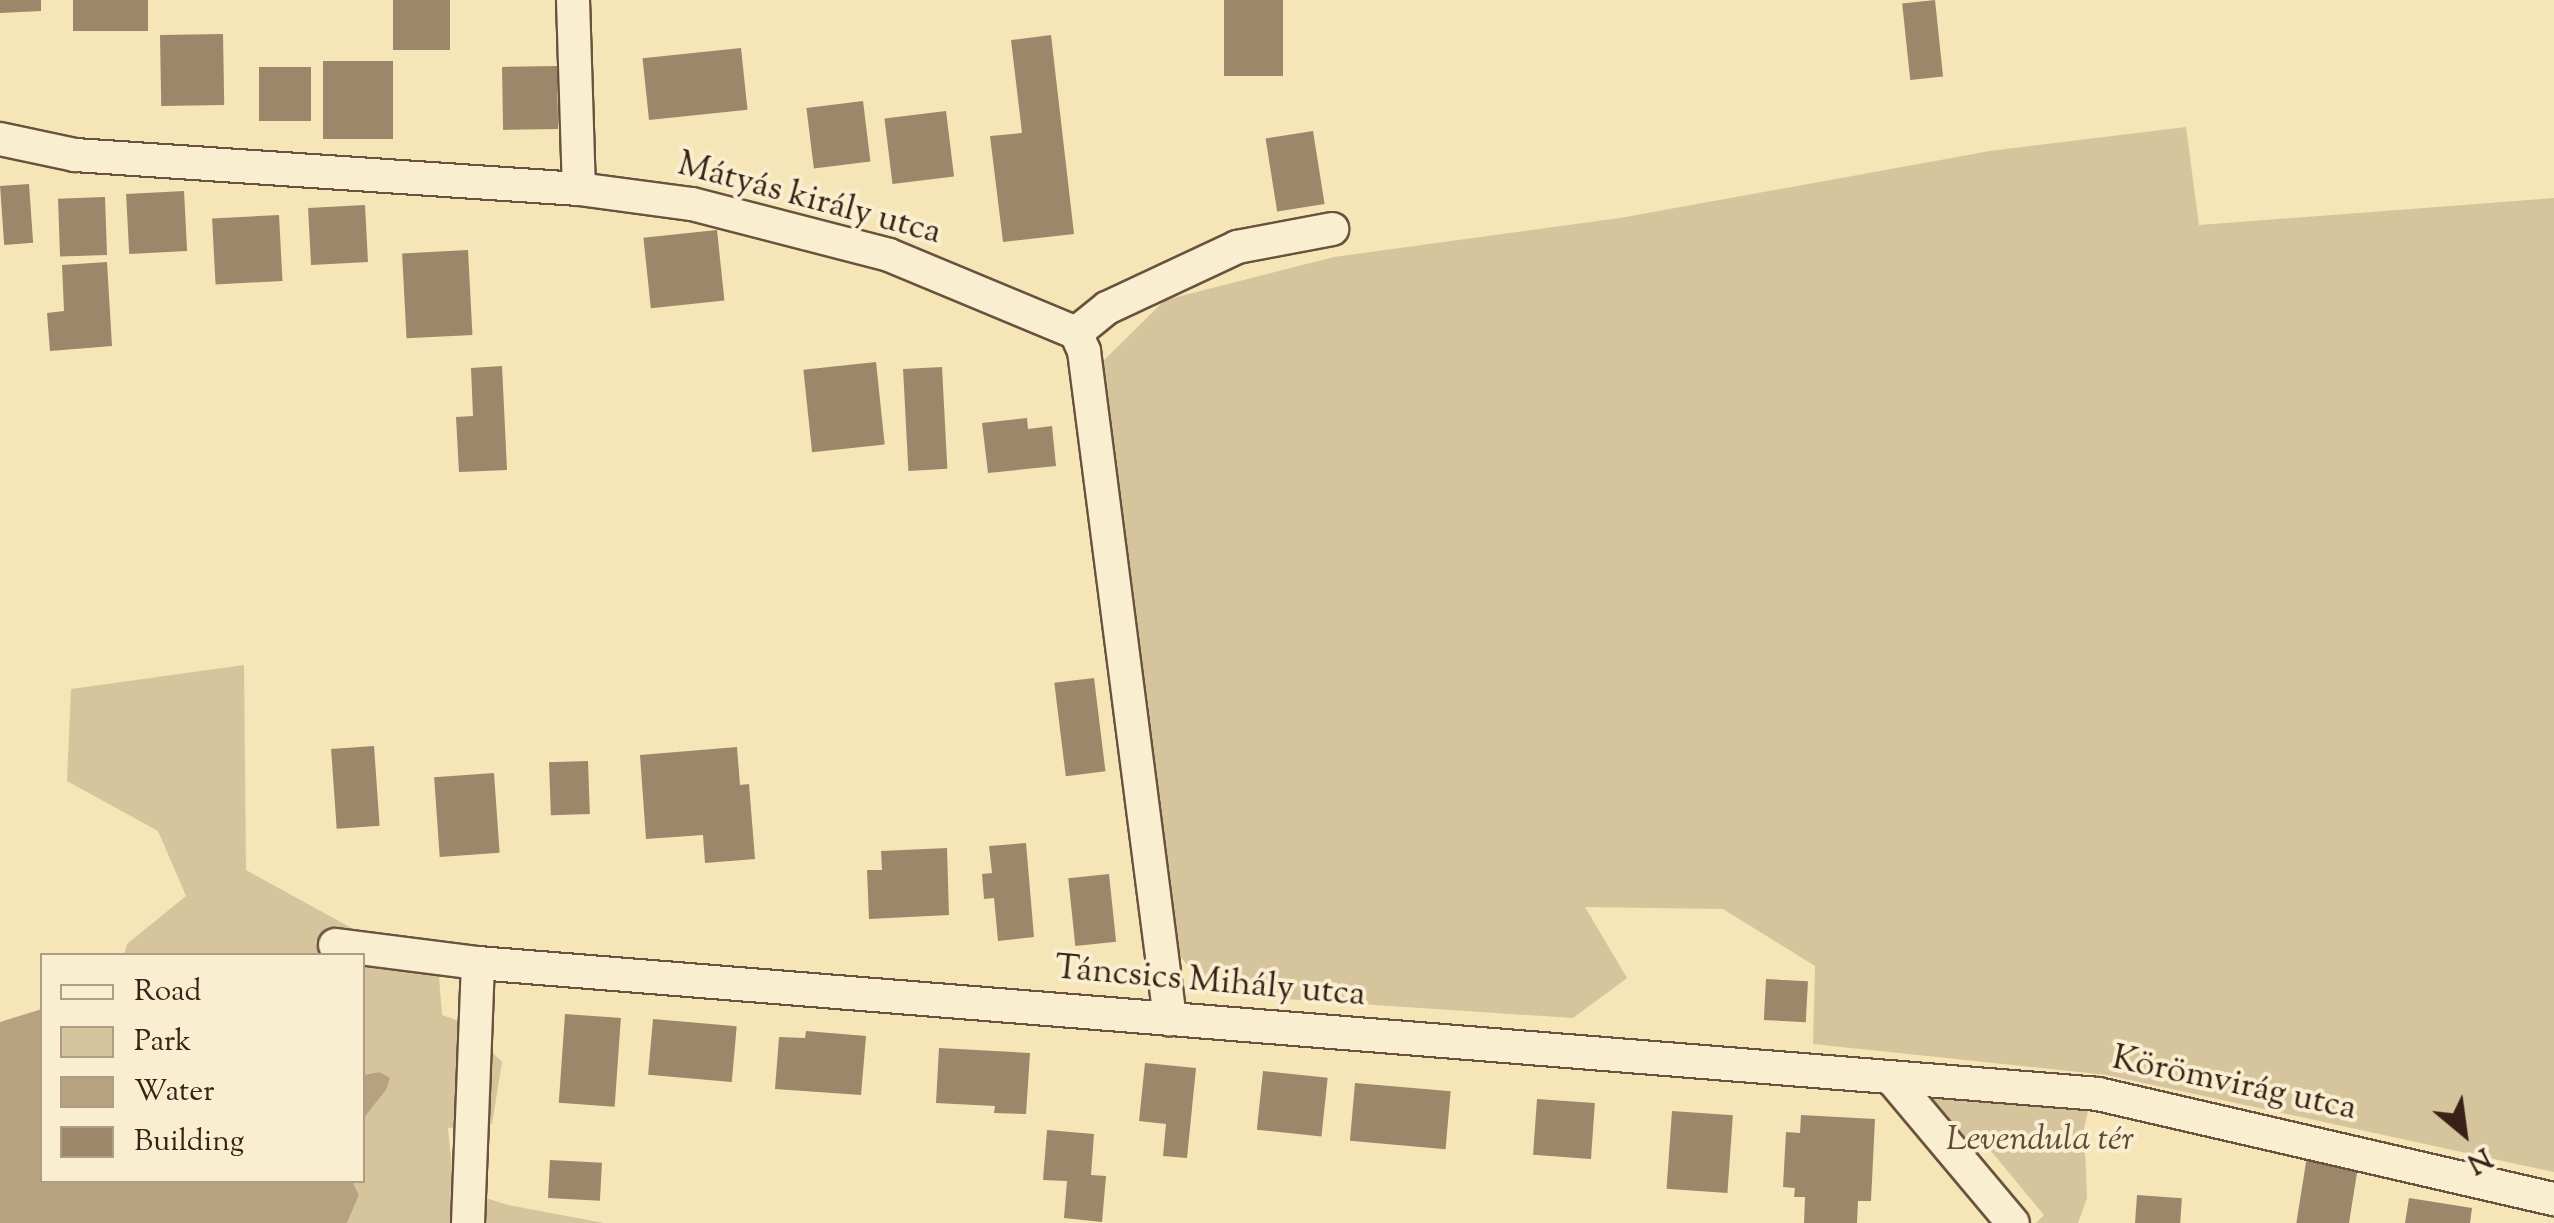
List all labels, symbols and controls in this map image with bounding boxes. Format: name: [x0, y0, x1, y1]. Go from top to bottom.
street label: Mátyás király utca: [673, 145, 945, 255]
street label: Táncsics Mihály utca: [1053, 949, 1367, 1017]
legend: [40, 953, 365, 1183]
text: Road: [134, 971, 201, 1014]
text: Park: [134, 1021, 191, 1064]
street label: Körömvirág utca: [2108, 1039, 2360, 1131]
text: Water: [134, 1071, 215, 1114]
north arrow: [2414, 1083, 2514, 1183]
park label: Levendula tér: [1946, 1120, 2134, 1162]
text: Building: [134, 1121, 244, 1164]
text: N: [2459, 1136, 2498, 1182]

